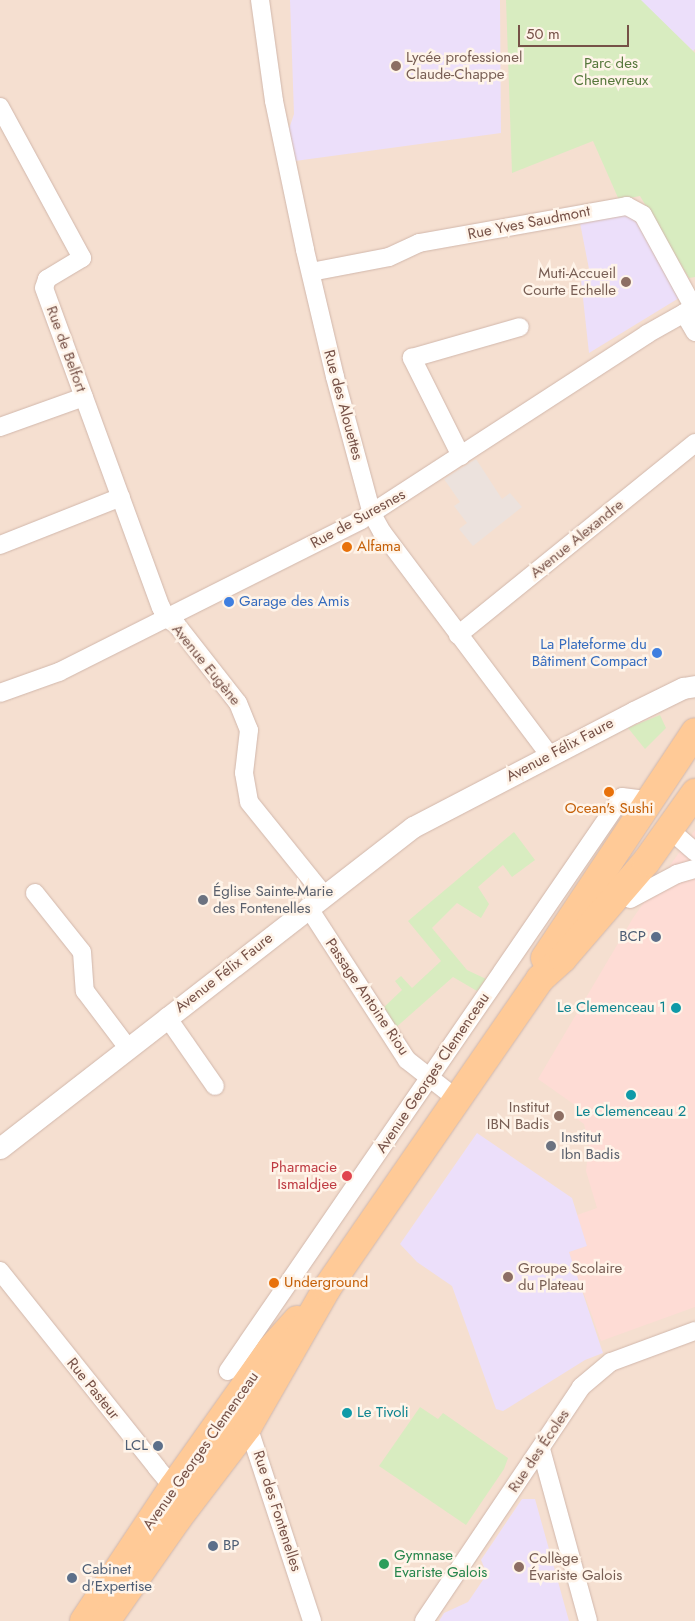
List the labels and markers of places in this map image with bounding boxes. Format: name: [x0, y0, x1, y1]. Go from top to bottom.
place label: Lycée professionel Claude-Chappe: [406, 48, 522, 83]
marker: Lycée professionel Claude-Chappe: [390, 60, 402, 72]
place label: Muti-Accueil Courte Echelle: [523, 264, 616, 299]
marker: Muti-Accueil Courte Echelle: [620, 276, 632, 288]
place label: Alfama: [357, 538, 401, 556]
marker: Alfama: [341, 541, 353, 553]
place label: Garage des Amis: [239, 593, 349, 611]
marker: Garage des Amis: [223, 596, 235, 608]
place label: La Plateforme du Bâtiment Compact: [532, 635, 647, 670]
marker: La Plateforme du Bâtiment Compact: [651, 647, 663, 659]
marker: Ocean's Sushi: [603, 786, 615, 798]
place label: Ocean's Sushi: [565, 800, 653, 818]
place label: Église Sainte-Marie des Fontenelles: [213, 882, 333, 917]
marker: Église Sainte-Marie des Fontenelles: [197, 894, 209, 906]
place label: BCP: [619, 928, 646, 946]
marker: BCP: [650, 931, 662, 943]
place label: Le Clemenceau 1: [557, 999, 666, 1017]
marker: Le Clemenceau 1: [670, 1002, 682, 1014]
marker: Le Clemenceau 2: [625, 1089, 637, 1101]
place label: Institut IBN Badis: [487, 1098, 549, 1133]
place label: Le Clemenceau 2: [576, 1103, 686, 1121]
marker: Institut IBN Badis: [553, 1110, 565, 1122]
place label: Institut Ibn Badis: [561, 1128, 620, 1163]
marker: Institut Ibn Badis: [545, 1140, 557, 1152]
place label: Pharmacie Ismaldjee: [271, 1158, 337, 1193]
marker: Pharmacie Ismaldjee: [341, 1170, 353, 1182]
place label: Groupe Scolaire du Plateau: [518, 1259, 622, 1294]
marker: Groupe Scolaire du Plateau: [502, 1271, 514, 1283]
place label: Underground: [284, 1274, 368, 1292]
marker: Underground: [268, 1277, 280, 1289]
place label: Le Tivoli: [357, 1404, 409, 1422]
marker: Le Tivoli: [341, 1407, 353, 1419]
place label: LCL: [125, 1437, 148, 1455]
marker: LCL: [152, 1440, 164, 1452]
place label: BP: [223, 1537, 240, 1555]
marker: BP: [207, 1540, 219, 1552]
place label: Gymnase Evariste Galois: [394, 1546, 487, 1581]
place label: Collège Évariste Galois: [529, 1549, 622, 1584]
marker: Gymnase Evariste Galois: [378, 1558, 390, 1570]
place label: Cabinet d'Expertise: [82, 1560, 152, 1595]
marker: Collège Évariste Galois: [513, 1561, 525, 1573]
marker: Cabinet d'Expertise: [66, 1572, 78, 1584]

